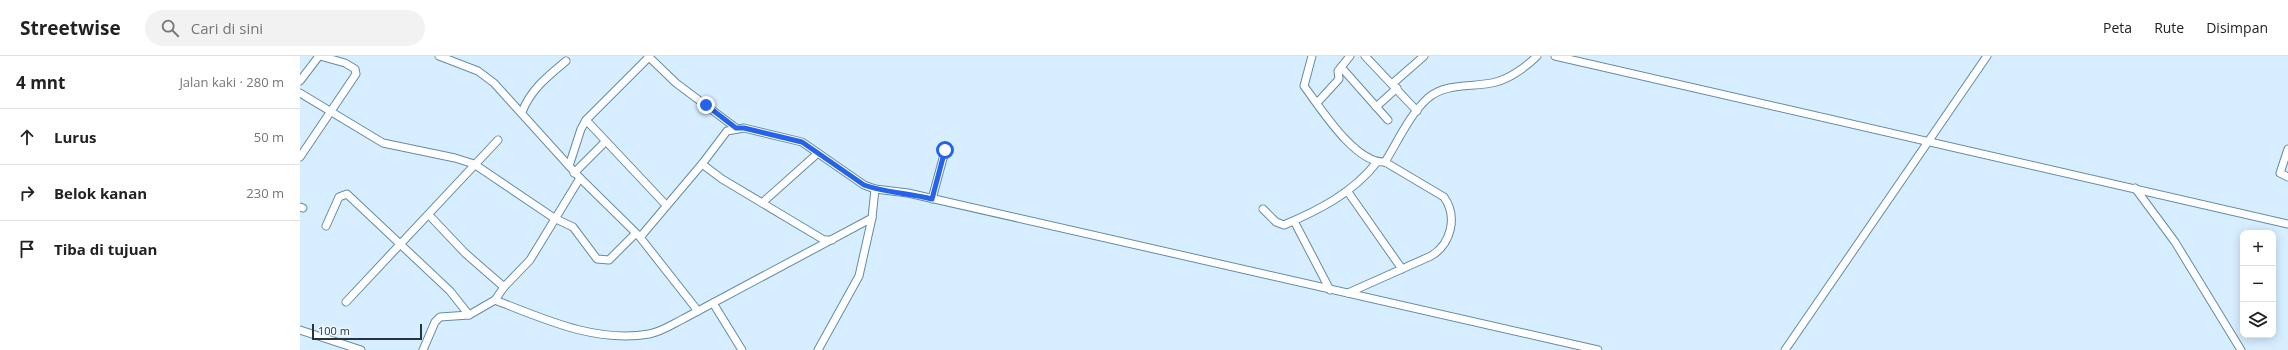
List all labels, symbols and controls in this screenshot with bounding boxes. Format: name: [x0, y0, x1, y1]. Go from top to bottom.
search box: [145, 10, 425, 46]
text: Streetwise: [20, 15, 121, 41]
icon: search: [159, 17, 181, 39]
text: Cari di sini: [191, 18, 263, 38]
text: Peta: [2103, 18, 2132, 37]
text: Rute: [2154, 18, 2184, 37]
text: Disimpan: [2206, 18, 2268, 37]
text: 4 mnt: [16, 71, 65, 94]
text: Jalan kaki · 280 m: [179, 73, 284, 91]
route end: [697, 96, 715, 114]
icon: ahead: [16, 126, 38, 148]
text: Lurus: [54, 127, 96, 147]
text: 50 m: [254, 128, 284, 146]
route start: [936, 141, 954, 159]
icon: right: [16, 182, 38, 204]
text: Belok kanan: [54, 183, 147, 203]
text: 230 m: [246, 184, 284, 202]
map controls: [2240, 230, 2276, 338]
button: +: [2240, 230, 2276, 266]
icon: arrive: [16, 238, 38, 260]
text: Tiba di tujuan: [54, 239, 157, 259]
button: −: [2240, 266, 2276, 302]
button: layers: [2240, 302, 2276, 338]
scale bar: [312, 322, 422, 341]
text: 100 m: [318, 323, 350, 338]

